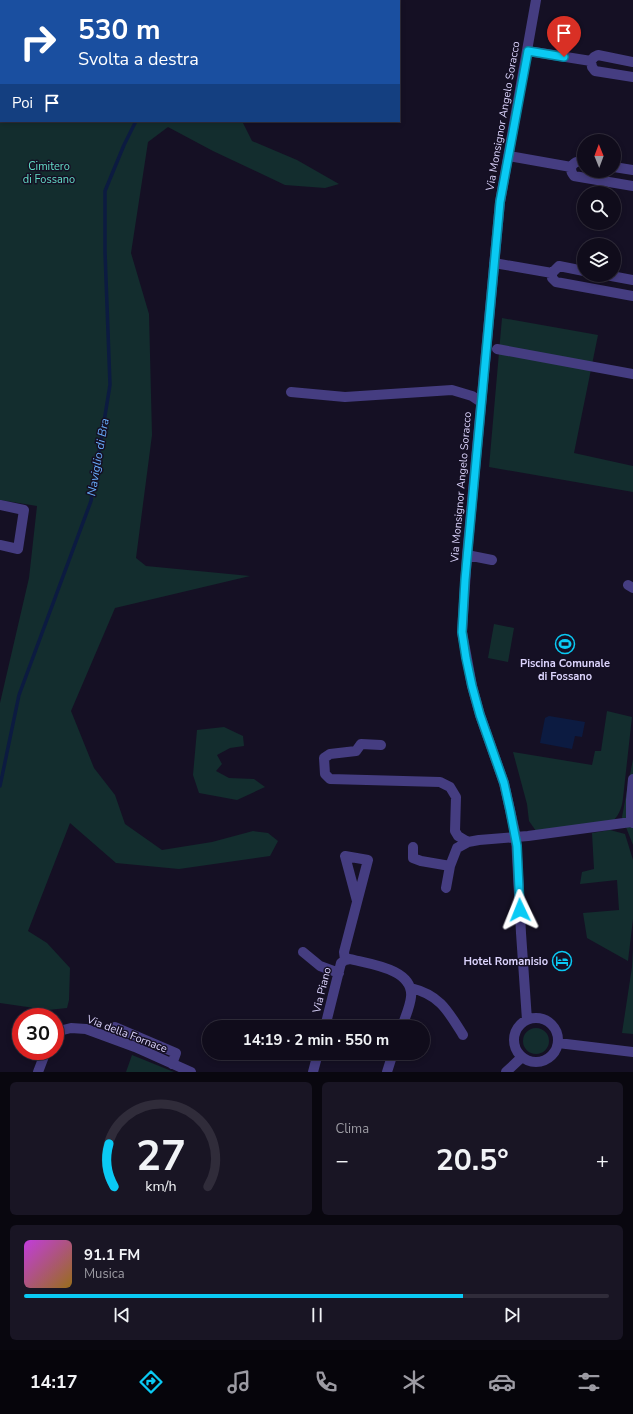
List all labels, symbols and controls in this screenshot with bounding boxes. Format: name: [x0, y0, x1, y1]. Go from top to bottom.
text: 530 m: [78, 11, 161, 49]
icon: right: [12, 16, 64, 68]
pin: [547, 16, 581, 57]
icon: arrive: [553, 22, 575, 44]
street label: Via Monsignor Angelo Soracco: [482, 40, 524, 193]
text: Svolta a destra: [78, 47, 199, 71]
icon: arrive: [41, 92, 63, 114]
text: Poi: [12, 93, 33, 113]
north arrow: [577, 134, 621, 178]
map controls: [577, 134, 621, 282]
park label: Cimitero di Fossano: [23, 159, 75, 187]
button: search: [577, 186, 621, 230]
button: layers: [577, 238, 621, 282]
street label: Via Monsignor Angelo Soracco: [447, 411, 475, 564]
water label: Naviglio di Bra: [83, 417, 113, 497]
sports icon: Piscina Comunale di Fossano: [554, 633, 576, 655]
place label: Piscina Comunale di Fossano: [520, 656, 610, 684]
position arrow: [499, 889, 541, 931]
hotel icon: Hotel Romanisio: [551, 950, 573, 972]
place label: Hotel Romanisio: [463, 954, 548, 969]
street label: Via Piano: [309, 966, 335, 1015]
speed limit sign: 30: [12, 1008, 64, 1060]
street label: Via della Fornace: [84, 1011, 170, 1056]
text: 14:19 · 2 min · 550 m: [243, 1030, 389, 1050]
text: Clima: [336, 1120, 369, 1138]
text: 27: [136, 1127, 186, 1184]
text: 20.5°: [436, 1140, 509, 1181]
text: −: [336, 1146, 349, 1176]
text: +: [596, 1146, 609, 1176]
text: km/h: [145, 1176, 176, 1195]
text: 91.1 FM: [84, 1245, 140, 1265]
text: Musica: [84, 1265, 125, 1283]
icon: previous: [111, 1304, 133, 1326]
icon: pause: [306, 1304, 328, 1326]
icon: next: [501, 1304, 523, 1326]
icon: directions: [137, 1368, 165, 1396]
icon: music: [225, 1368, 253, 1396]
icon: phone: [312, 1368, 340, 1396]
icon: climate: [400, 1368, 428, 1396]
icon: car: [488, 1368, 516, 1396]
icon: filters: [575, 1368, 603, 1396]
text: 14:17: [30, 1370, 77, 1394]

